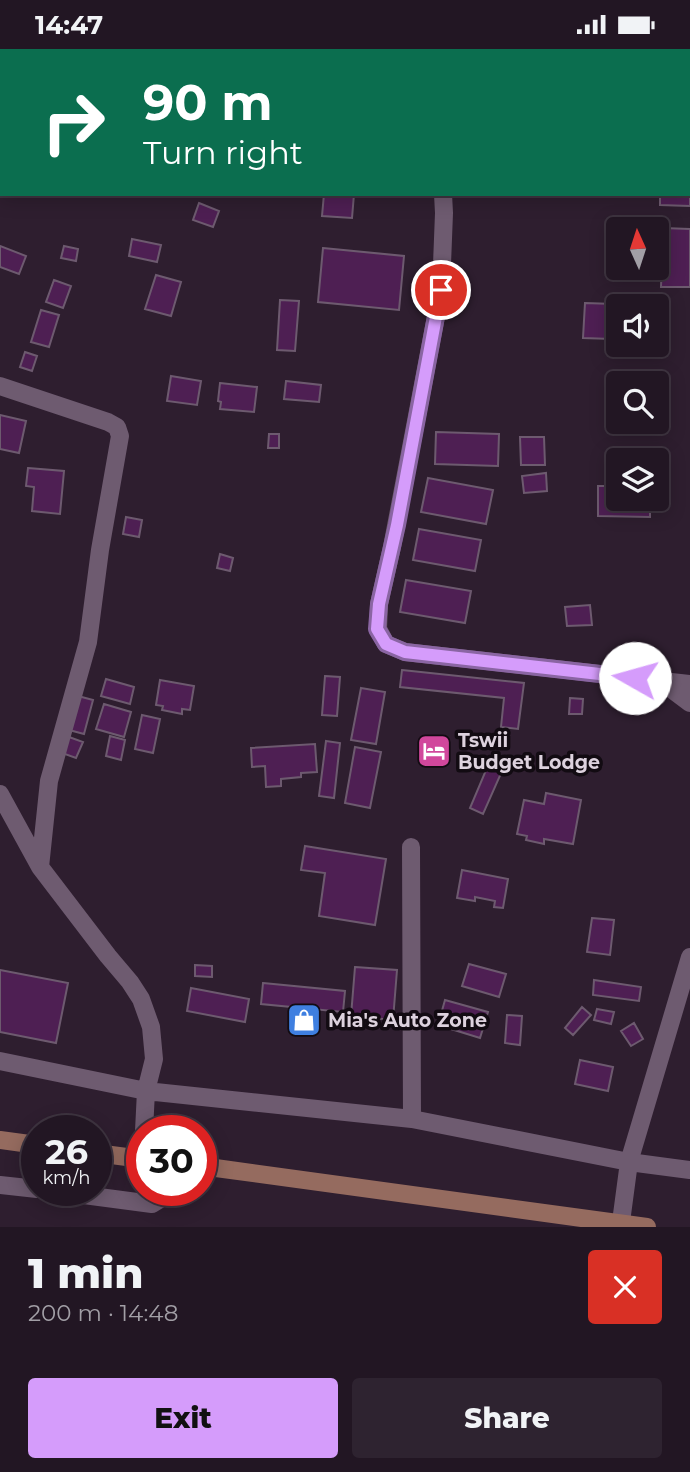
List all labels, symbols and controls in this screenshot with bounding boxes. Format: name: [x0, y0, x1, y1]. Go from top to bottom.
text: 14:47: [35, 9, 103, 41]
text: 90 m: [143, 73, 273, 132]
icon: right: [28, 77, 119, 168]
text: Turn right: [143, 133, 303, 172]
north arrow: [606, 217, 668, 280]
map controls: [606, 217, 669, 511]
pin: [411, 260, 471, 320]
icon: arrive: [422, 271, 460, 309]
button: sound: [606, 294, 669, 357]
button: search: [606, 371, 669, 434]
button: layers: [606, 448, 669, 511]
position arrow: [598, 641, 672, 715]
place label: Tswii Budget Lodge: [458, 729, 600, 774]
hotel icon: Tswii Budget Lodge: [415, 732, 453, 770]
shop icon: Mia's Auto Zone: [285, 1001, 323, 1039]
place label: Mia's Auto Zone: [328, 1009, 487, 1032]
speed limit sign: 30: [126, 1115, 217, 1206]
text: 26: [45, 1130, 88, 1173]
text: km/h: [42, 1167, 91, 1189]
text: 1 min: [28, 1247, 144, 1299]
button: close: [588, 1250, 662, 1324]
text: 200 m · 14:48: [28, 1299, 178, 1327]
button: Exit: [28, 1378, 338, 1458]
button: Share: [352, 1378, 662, 1458]

